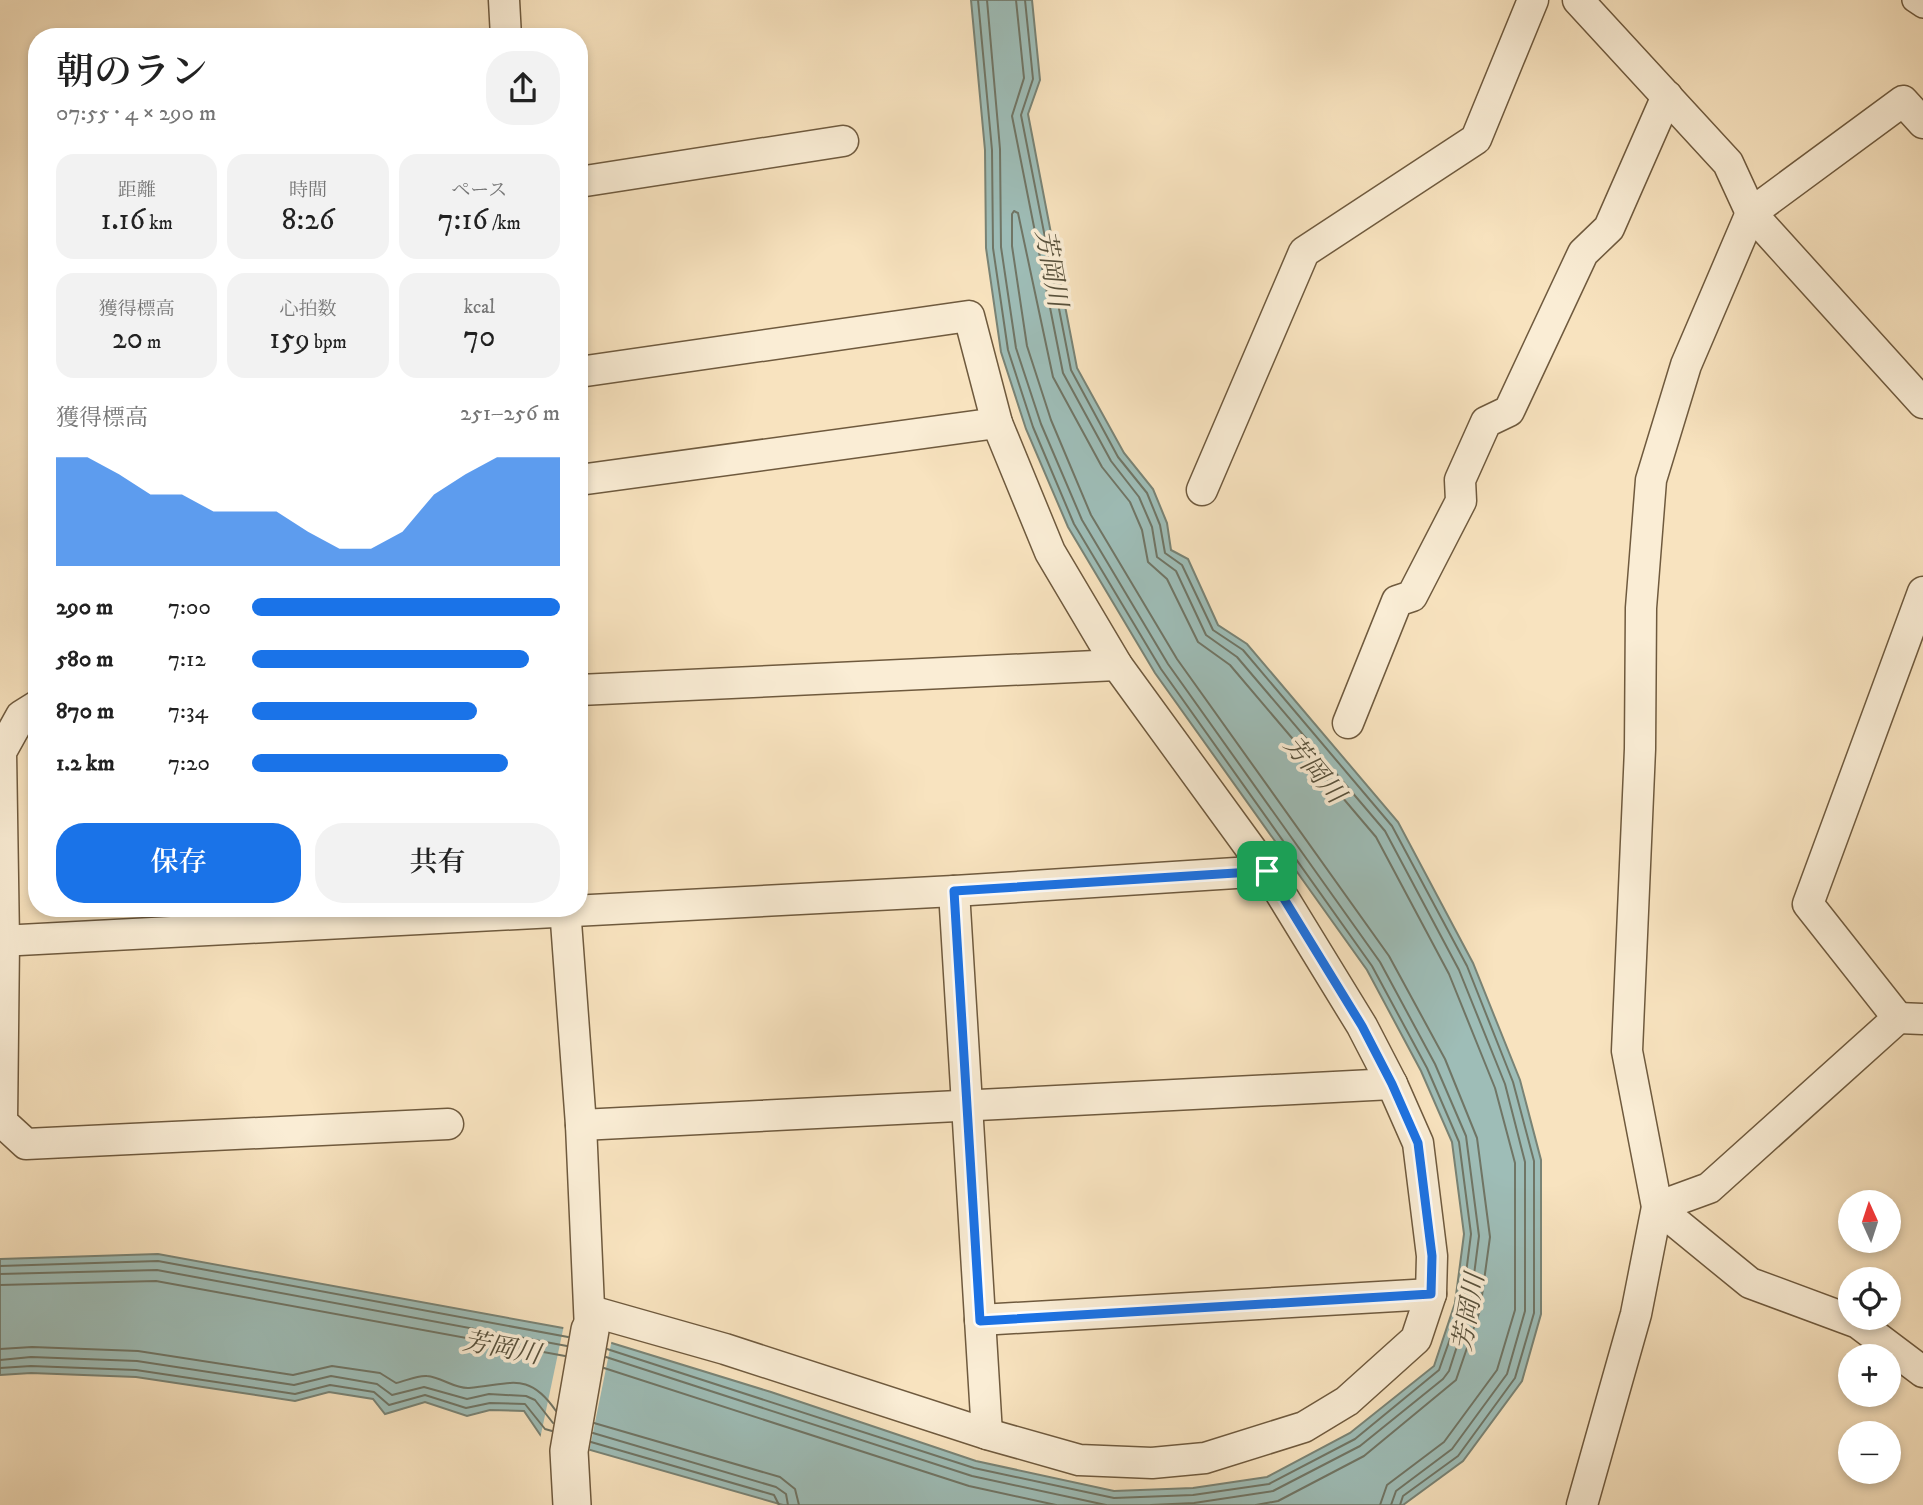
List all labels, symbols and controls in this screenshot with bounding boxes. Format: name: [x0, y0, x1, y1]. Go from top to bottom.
text: 朝のラン: [56, 49, 208, 97]
button: share: [486, 51, 560, 125]
text: 07:55 · 4 × 290 m: [56, 99, 216, 128]
text: 距離: [118, 179, 156, 202]
text: 時間: [289, 179, 327, 202]
text: ペース: [451, 179, 507, 202]
text: 1.16: [100, 202, 145, 239]
text: 8:26: [281, 202, 335, 239]
text: 7:16: [438, 202, 488, 239]
text: km: [145, 212, 173, 235]
text: /km: [488, 212, 521, 235]
water label: 芳岡川: [1027, 227, 1074, 312]
text: kcal: [464, 296, 495, 319]
text: 獲得標高: [99, 298, 175, 321]
text: 心拍数: [279, 298, 337, 321]
text: 70: [463, 319, 495, 356]
text: 20: [112, 321, 143, 358]
text: 159: [269, 321, 310, 358]
text: m: [143, 331, 161, 354]
text: bpm: [310, 331, 347, 354]
text: 251–256 m: [460, 399, 560, 428]
text: 獲得標高: [56, 404, 148, 433]
text: 290 m: [56, 593, 113, 622]
text: 7:00: [168, 593, 211, 622]
text: 580 m: [56, 645, 113, 674]
text: 7:12: [168, 645, 206, 674]
text: 870 m: [56, 697, 114, 726]
text: 7:34: [168, 697, 208, 726]
water label: 芳岡川: [1276, 729, 1353, 813]
text: 1.2 km: [56, 749, 115, 778]
text: 7:20: [168, 749, 210, 778]
button: 保存: [56, 823, 301, 903]
button: 共有: [315, 823, 560, 903]
pin: [1237, 841, 1297, 901]
icon: arrive: [1248, 852, 1286, 890]
north arrow: [1838, 1190, 1900, 1253]
map controls: [1838, 1190, 1901, 1484]
button: locate: [1838, 1267, 1901, 1330]
water label: 芳岡川: [1446, 1268, 1493, 1354]
water label: 芳岡川: [460, 1325, 546, 1373]
button: +: [1838, 1344, 1901, 1407]
button: −: [1838, 1421, 1901, 1484]

